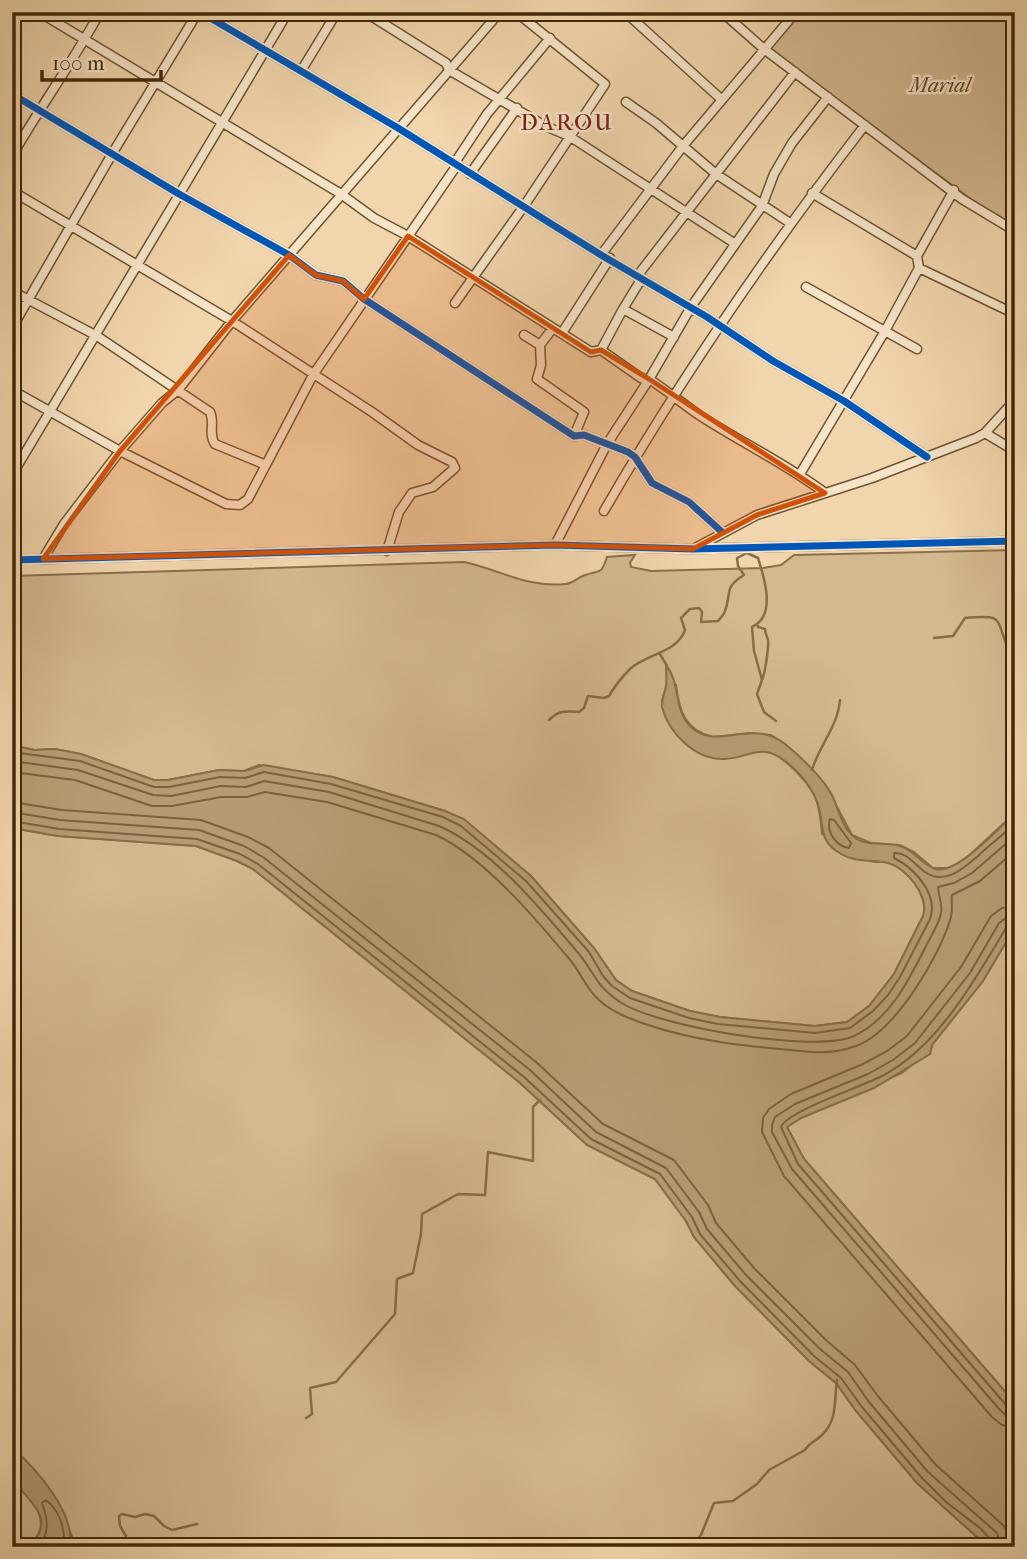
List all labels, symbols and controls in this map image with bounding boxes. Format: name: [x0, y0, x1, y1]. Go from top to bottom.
scale bar: [42, 38, 161, 82]
text: 100 m: [52, 51, 105, 75]
park label: Marial: [908, 73, 973, 97]
district label: DAROU: [520, 109, 614, 136]

